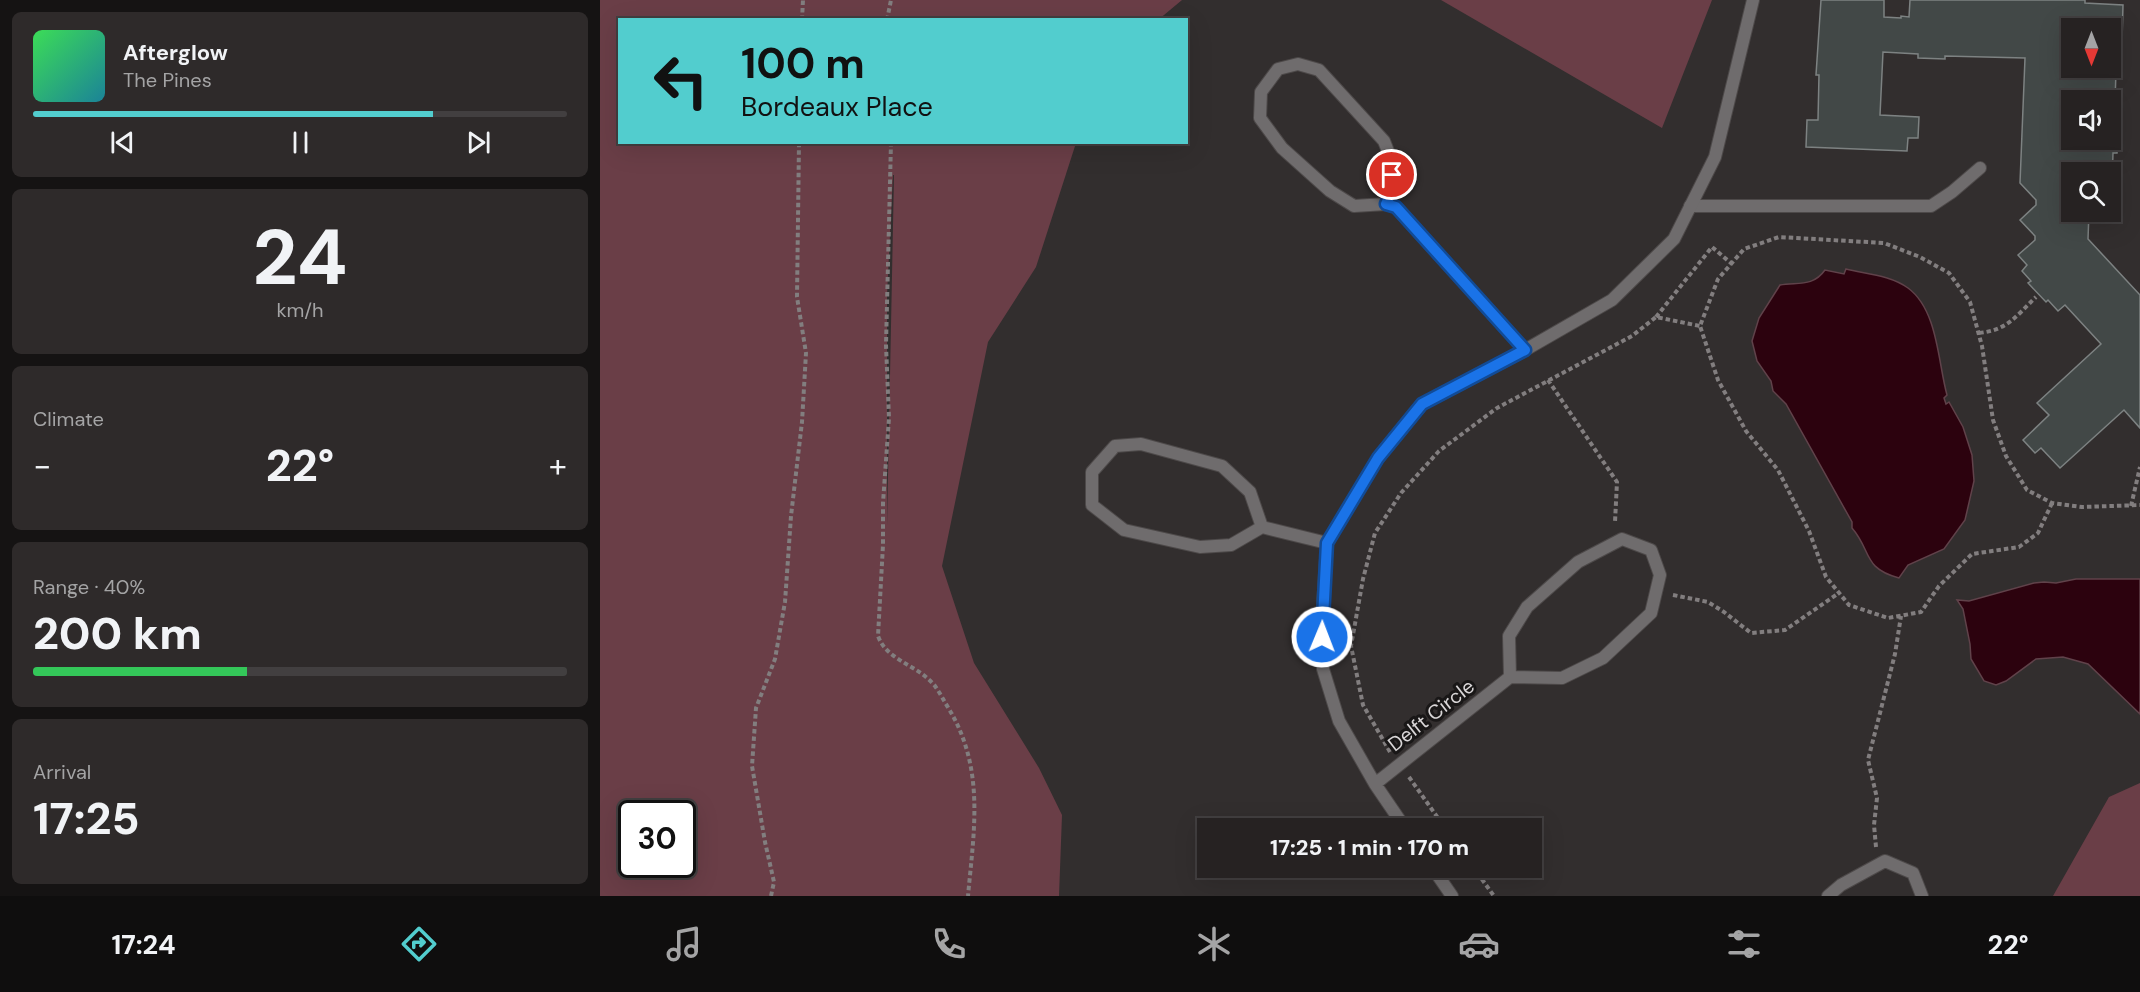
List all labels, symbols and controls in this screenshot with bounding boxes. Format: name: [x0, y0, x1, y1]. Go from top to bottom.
north arrow: [2061, 18, 2121, 78]
map controls: [2061, 18, 2121, 222]
text: 100 m: [741, 36, 865, 91]
text: Afterglow: [123, 38, 228, 67]
icon: left: [642, 42, 720, 120]
text: The Pines: [123, 67, 212, 93]
text: Bordeaux Place: [741, 89, 933, 124]
button: sound: [2061, 90, 2121, 150]
icon: previous: [106, 126, 139, 159]
icon: pause: [284, 126, 317, 159]
icon: next: [462, 126, 495, 159]
pin: [1366, 149, 1417, 200]
icon: arrive: [1375, 158, 1408, 191]
button: search: [2061, 162, 2121, 222]
text: 24: [252, 207, 348, 308]
text: km/h: [276, 297, 324, 323]
text: Climate: [33, 406, 104, 432]
text: 22°: [266, 436, 334, 495]
text: −: [33, 444, 51, 487]
text: +: [549, 444, 567, 487]
text: Range · 40%: [33, 574, 145, 600]
text: 200 km: [33, 604, 202, 663]
position arrow: [1290, 605, 1354, 669]
street label: Delft Circle: [1382, 673, 1480, 757]
text: Arrival: [33, 759, 91, 785]
text: 17:25: [33, 789, 140, 848]
speed limit sign: 30: [618, 800, 696, 878]
text: 17:25 · 1 min · 170 m: [1270, 833, 1469, 862]
icon: directions: [398, 923, 440, 965]
icon: music: [663, 923, 705, 965]
icon: phone: [928, 923, 970, 965]
icon: climate: [1193, 923, 1235, 965]
icon: car: [1458, 923, 1500, 965]
icon: filters: [1723, 923, 1765, 965]
text: 17:24: [111, 927, 176, 962]
text: 22°: [1988, 927, 2029, 962]

